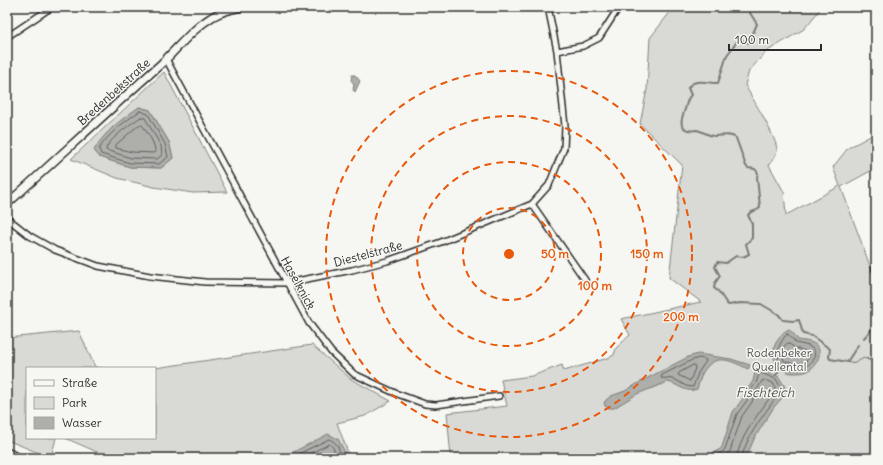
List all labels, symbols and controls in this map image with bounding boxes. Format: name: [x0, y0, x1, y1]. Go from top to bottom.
scale bar: [729, 26, 821, 52]
text: 100 m: [735, 32, 769, 47]
street label: Bredenbekstraße: [74, 55, 153, 128]
street label: Diestelstraße: [332, 237, 404, 270]
text: 50 m: [541, 246, 570, 261]
text: 150 m: [631, 246, 664, 261]
centre of rings: [502, 247, 516, 261]
street label: Haselknick: [278, 254, 319, 312]
text: 100 m: [578, 278, 612, 293]
text: 200 m: [663, 309, 699, 324]
park label: Rodenbeker Quellental: [746, 345, 812, 374]
legend: [26, 367, 156, 439]
text: Straße: [62, 375, 97, 390]
water label: Fischteich: [736, 384, 795, 401]
text: Park: [62, 395, 87, 410]
text: Wasser: [62, 415, 102, 430]

